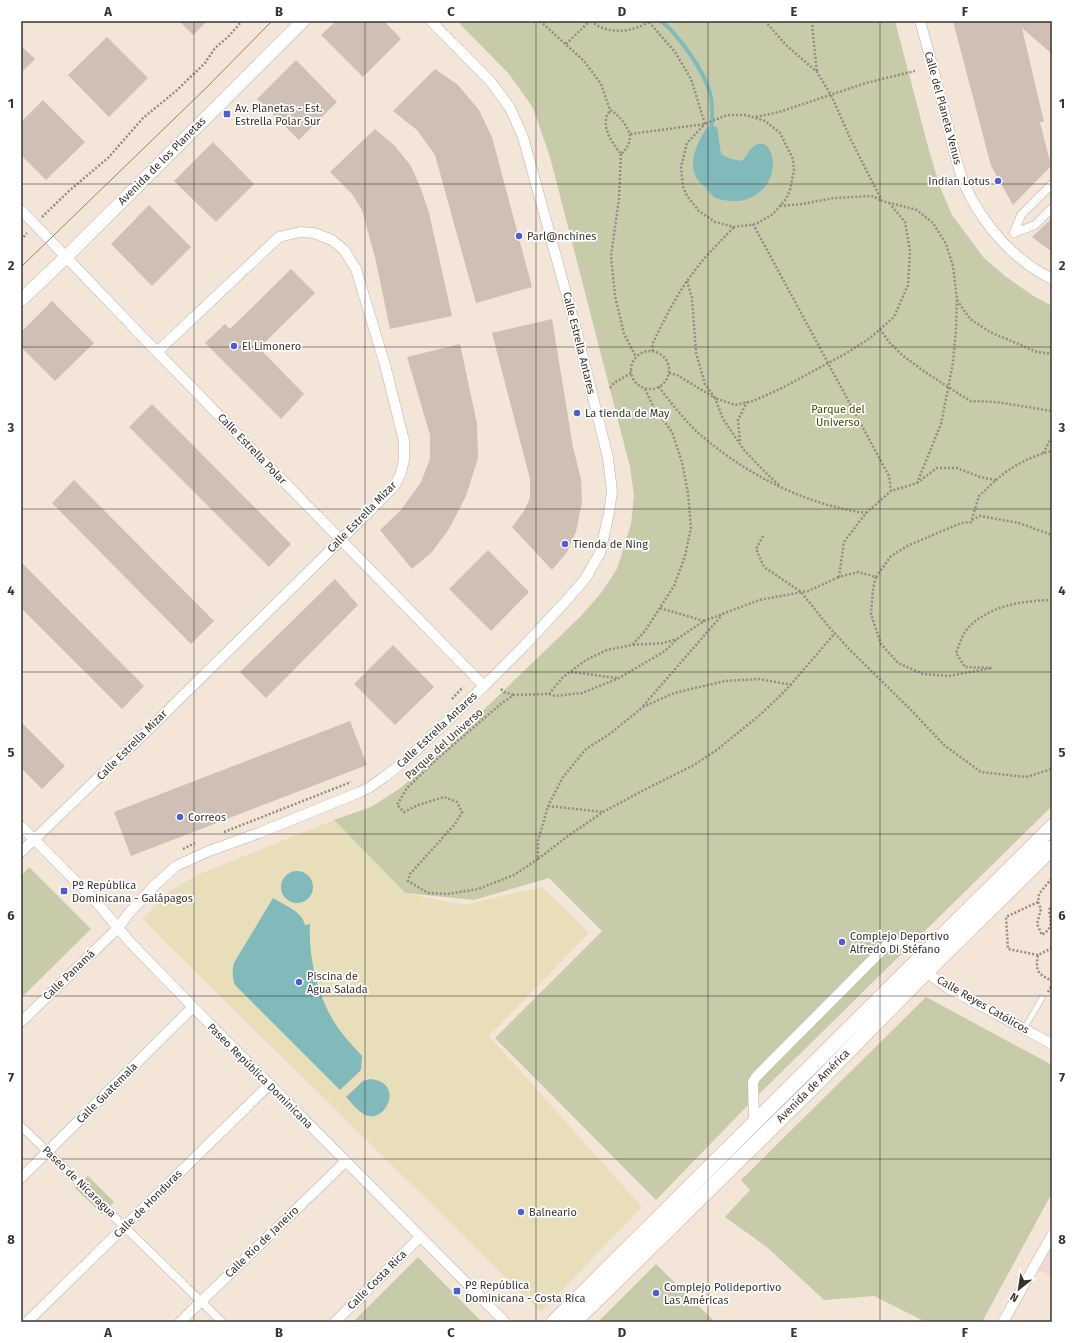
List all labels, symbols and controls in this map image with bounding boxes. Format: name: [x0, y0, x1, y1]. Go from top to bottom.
text: A: [103, 4, 112, 19]
text: B: [275, 4, 283, 19]
text: C: [447, 4, 455, 19]
text: D: [618, 4, 627, 19]
text: E: [791, 4, 798, 19]
text: F: [962, 4, 969, 19]
street label: Calle del Planeta Venus: [922, 50, 964, 166]
text: 1: [8, 96, 14, 111]
text: 1: [1059, 96, 1065, 111]
place label: Av. Planetas - Est. Estrella Polar Sur: [235, 102, 323, 128]
marker: Av. Planetas - Est. Estrella Polar Sur: [222, 109, 232, 119]
street label: Avenida de los Planetas: [115, 114, 209, 208]
place label: Indian Lotus: [928, 175, 990, 188]
marker: Indian Lotus: [993, 176, 1003, 186]
place label: Parl@nchines: [527, 230, 596, 243]
marker: Parl@nchines: [514, 231, 524, 241]
text: 2: [8, 258, 15, 273]
text: 2: [1059, 258, 1066, 273]
street label: Calle Estrella Antares: [560, 290, 598, 396]
place label: El Limonero: [242, 340, 301, 353]
marker: El Limonero: [229, 341, 239, 351]
park label: Parque del Universo: [811, 403, 865, 429]
place label: La tienda de May: [585, 407, 670, 420]
marker: La tienda de May: [572, 408, 582, 418]
street label: Calle Estrella Polar: [215, 411, 290, 488]
text: 3: [7, 420, 15, 435]
text: 3: [1058, 420, 1066, 435]
street label: Calle Estrella Mizar: [325, 478, 400, 555]
place label: Tienda de Ning: [573, 538, 648, 551]
marker: Tienda de Ning: [560, 539, 570, 549]
text: 4: [7, 583, 15, 598]
text: 4: [1058, 583, 1066, 598]
street label: Calle Estrella Antares: [394, 689, 480, 771]
street label: Parque del Universo: [402, 706, 486, 782]
street label: Calle Estrella Mizar: [94, 707, 170, 783]
text: 5: [8, 745, 15, 760]
text: 5: [1059, 745, 1066, 760]
place label: Correos: [188, 811, 226, 824]
marker: Correos: [175, 812, 185, 822]
place label: Pº República Dominicana - Galápagos: [72, 879, 193, 905]
marker: Pº República Dominicana - Galápagos: [59, 886, 69, 896]
text: 6: [7, 908, 15, 923]
text: 6: [1058, 908, 1066, 923]
place label: Complejo Deportivo Alfredo Di Stéfano: [850, 930, 949, 956]
marker: Complejo Deportivo Alfredo Di Stéfano: [837, 937, 847, 947]
street label: Calle Panamá: [40, 947, 98, 1003]
place label: Piscina de Agua Salada: [307, 970, 368, 996]
street label: Calle Reyes Católicos: [935, 973, 1031, 1037]
marker: Piscina de Agua Salada: [294, 977, 304, 987]
street label: Paseo República Dominicana: [205, 1021, 315, 1131]
street label: Avenida de América: [774, 1047, 852, 1125]
street label: Calle Guatemala: [74, 1060, 140, 1126]
text: 7: [8, 1070, 14, 1085]
text: 7: [1059, 1070, 1065, 1085]
street label: Paseo de Nicaragua: [40, 1144, 118, 1220]
street label: Calle de Honduras: [111, 1167, 185, 1241]
street label: Calle Río de Janeiro: [223, 1204, 301, 1280]
place label: Balneario: [529, 1206, 577, 1219]
marker: Balneario: [516, 1207, 526, 1217]
text: 8: [7, 1232, 15, 1247]
text: 8: [1058, 1232, 1066, 1247]
street label: Calle Costa Rica: [345, 1248, 409, 1312]
north arrow: [999, 1269, 1039, 1309]
place label: Pº República Dominicana - Costa Rica: [465, 1279, 586, 1305]
place label: Complejo Polideportivo Las Américas: [664, 1281, 781, 1307]
marker: Pº República Dominicana - Costa Rica: [452, 1286, 462, 1296]
marker: Complejo Polideportivo Las Américas: [651, 1288, 661, 1298]
text: N: [1008, 1290, 1021, 1305]
text: A: [103, 1325, 112, 1340]
text: B: [275, 1325, 283, 1340]
text: C: [447, 1325, 455, 1340]
text: D: [618, 1325, 627, 1340]
text: E: [791, 1325, 798, 1340]
text: F: [962, 1325, 969, 1340]

